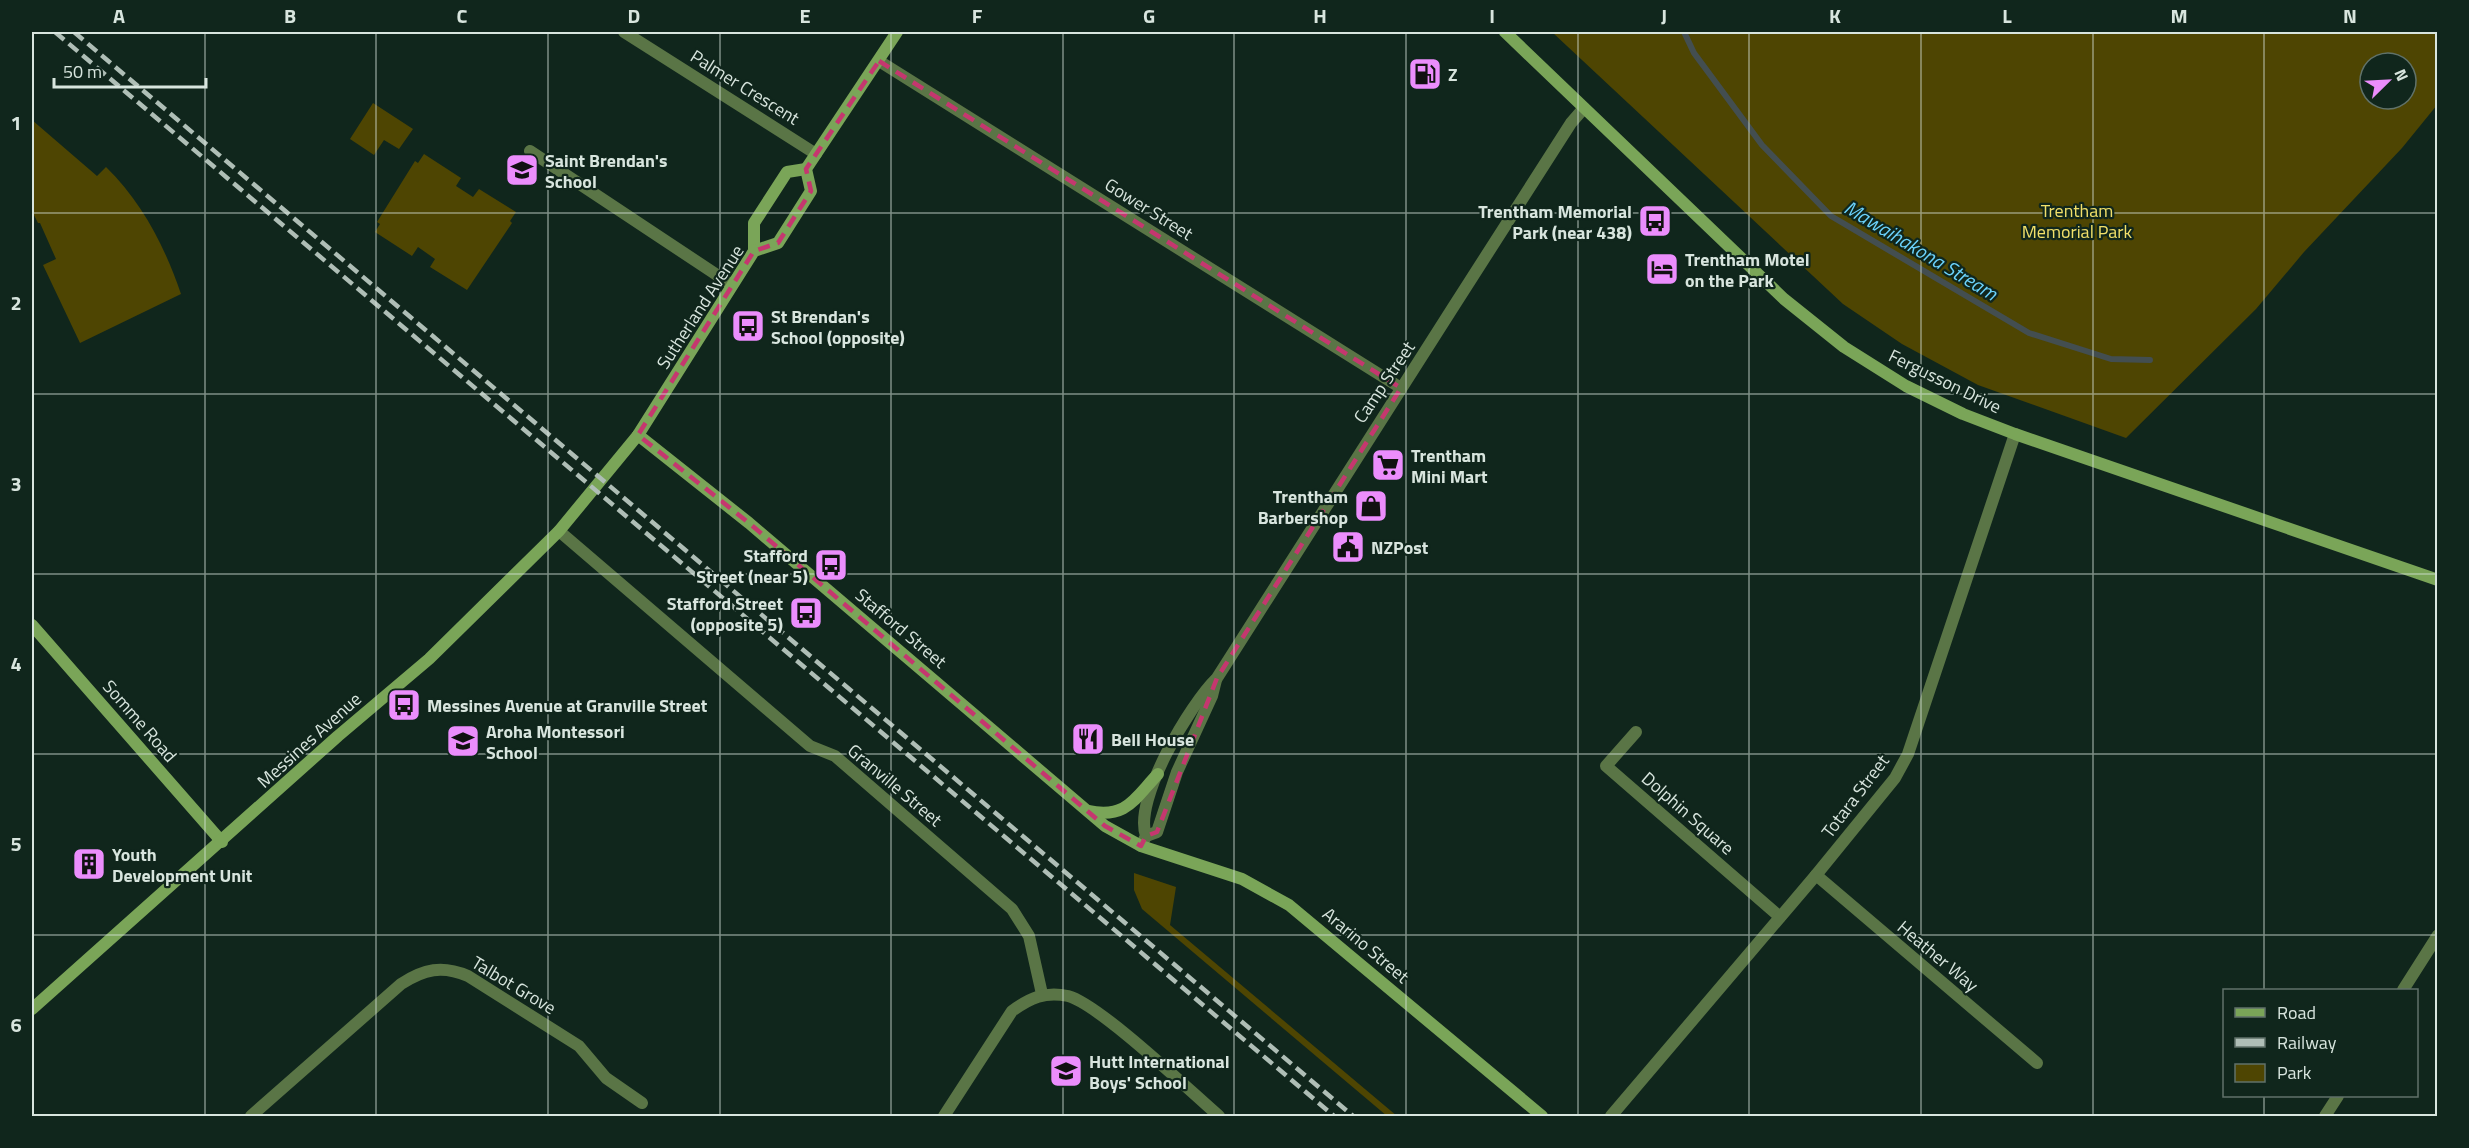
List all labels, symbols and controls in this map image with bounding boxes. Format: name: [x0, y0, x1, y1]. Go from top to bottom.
text: A: [113, 0, 125, 31]
text: B: [284, 0, 296, 31]
text: C: [457, 0, 468, 31]
text: D: [628, 0, 640, 31]
text: E: [799, 0, 811, 31]
text: F: [972, 0, 983, 31]
text: G: [1143, 0, 1155, 31]
text: H: [1313, 0, 1327, 31]
text: I: [1489, 0, 1495, 31]
text: J: [1661, 0, 1667, 31]
text: K: [1829, 0, 1841, 31]
text: L: [2002, 0, 2012, 31]
text: M: [2170, 0, 2188, 31]
text: N: [2343, 0, 2357, 31]
street label: Palmer Crescent: [685, 43, 805, 132]
scale bar: [54, 51, 206, 89]
north arrow: [2358, 51, 2418, 111]
fuel station icon: Z: [1407, 56, 1443, 92]
text: 50 m: [63, 58, 102, 85]
place label: Z: [1448, 61, 1458, 88]
text: N: [2388, 65, 2415, 85]
text: 1: [10, 107, 22, 138]
place label: Saint Brendan's School: [545, 147, 668, 195]
school or university icon: Saint Brendan's School: [504, 152, 540, 188]
street label: Gower Street: [1100, 171, 1199, 247]
water label: Mawaihakona Stream: [1838, 192, 2004, 308]
park label: Trentham Memorial Park: [2022, 197, 2133, 245]
place label: Trentham Memorial Park (near 438): [1478, 198, 1632, 246]
bus stop icon: Trentham Memorial Park (near 438): [1637, 203, 1673, 239]
street label: Sutherland Avenue: [650, 240, 750, 374]
place label: Trentham Motel on the Park: [1685, 246, 1810, 294]
hotel icon: Trentham Motel on the Park: [1644, 251, 1680, 287]
text: 2: [10, 287, 22, 318]
place label: St Brendan's School (opposite): [771, 303, 905, 351]
bus stop icon: St Brendan's School (opposite): [730, 308, 766, 344]
street label: Camp Street: [1347, 335, 1422, 428]
street label: Fergusson Drive: [1884, 342, 2006, 420]
place label: Trentham Mini Mart: [1411, 442, 1488, 490]
supermarket icon: Trentham Mini Mart: [1370, 447, 1406, 483]
text: 3: [10, 468, 22, 499]
place label: Trentham Barbershop: [1258, 483, 1348, 531]
shop icon: Trentham Barbershop: [1353, 488, 1389, 524]
public building icon: NZPost: [1330, 529, 1366, 565]
place label: NZPost: [1371, 534, 1429, 561]
place label: Stafford Street (near 5): [696, 542, 808, 590]
bus stop icon: Stafford Street (near 5): [813, 547, 849, 583]
street label: Stafford Street: [849, 582, 953, 675]
place label: Stafford Street (opposite 5): [667, 590, 783, 638]
bus stop icon: Stafford Street (opposite 5): [788, 595, 824, 631]
text: 4: [10, 648, 22, 679]
street label: Somme Road: [97, 674, 183, 768]
street label: Messines Avenue: [251, 686, 367, 794]
bus stop icon: Messines Avenue at Granville Street: [386, 687, 422, 723]
place label: Messines Avenue at Granville Street: [427, 692, 708, 719]
place label: Aroha Montessori School: [486, 718, 625, 766]
restaurant icon: Bell House: [1070, 721, 1106, 757]
school or university icon: Aroha Montessori School: [445, 723, 481, 759]
place label: Bell House: [1111, 726, 1194, 753]
street label: Granville Street: [842, 737, 949, 833]
street label: Totara Street: [1815, 748, 1896, 843]
street label: Dolphin Square: [1636, 765, 1740, 861]
text: 5: [10, 828, 22, 859]
place label: Youth Development Unit: [112, 841, 253, 889]
building icon: Youth Development Unit: [71, 846, 107, 882]
street label: Ararino Street: [1317, 901, 1416, 990]
street label: Heather Way: [1892, 914, 1985, 998]
street label: Talbot Grove: [467, 949, 561, 1021]
legend: [2223, 989, 2418, 1097]
text: Road: [2277, 999, 2316, 1026]
text: 6: [10, 1009, 22, 1040]
text: Railway: [2277, 1029, 2337, 1056]
place label: Hutt International Boys' School: [1089, 1048, 1230, 1096]
school or university icon: Hutt International Boys' School: [1048, 1053, 1084, 1089]
text: Park: [2277, 1059, 2312, 1086]

